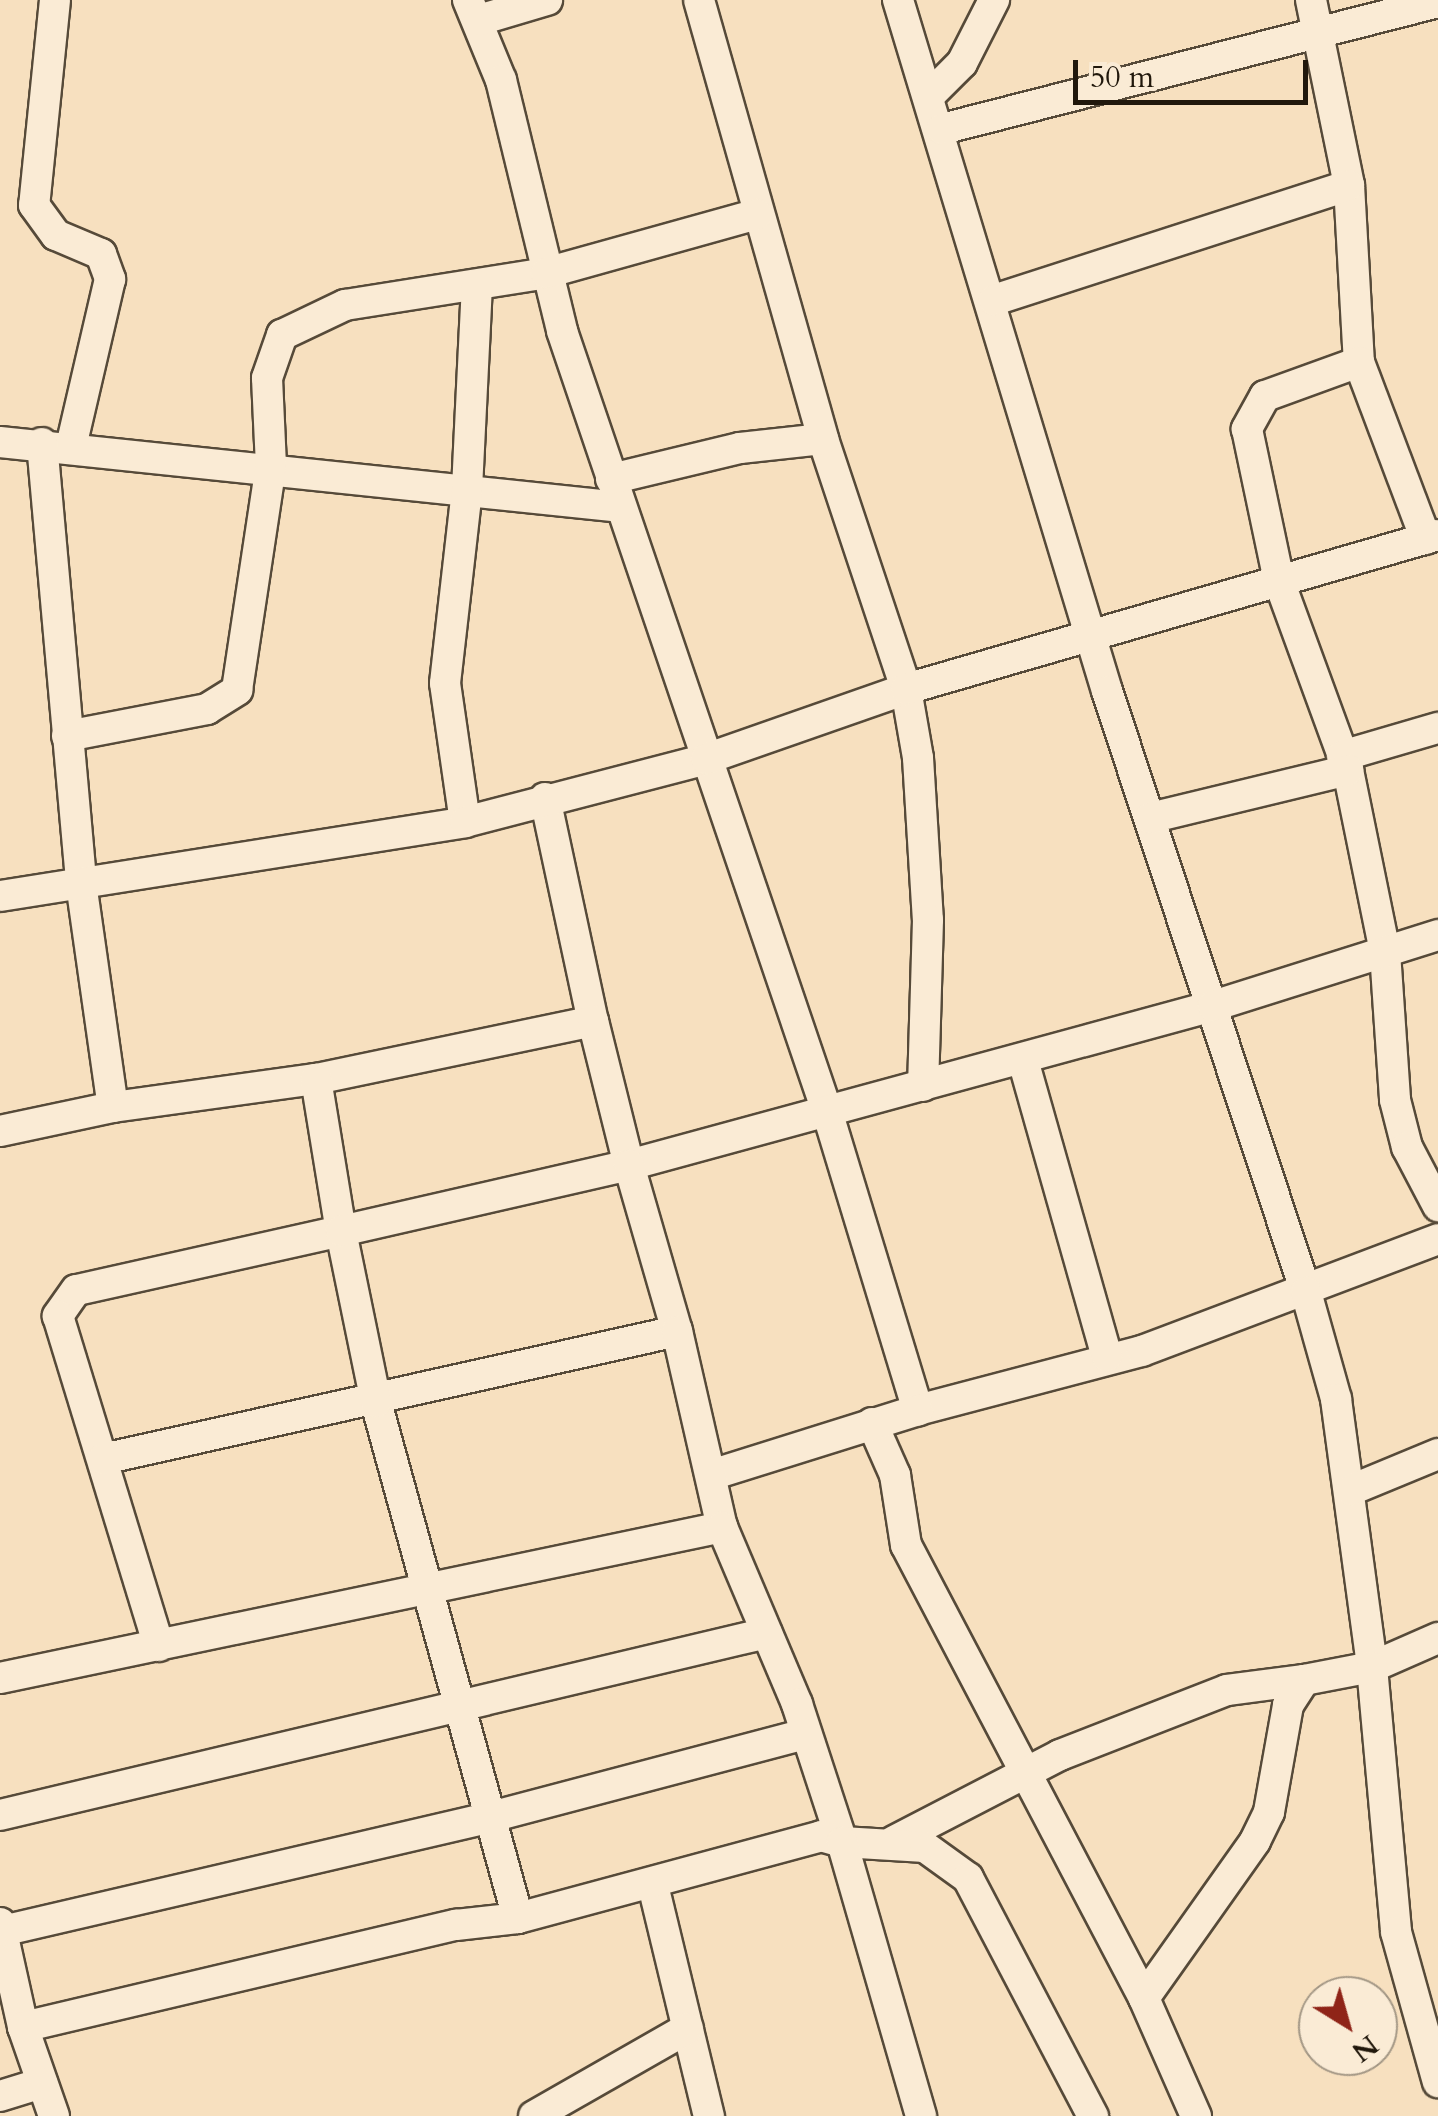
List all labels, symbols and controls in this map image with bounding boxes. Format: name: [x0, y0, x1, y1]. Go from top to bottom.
scale bar: [1078, 40, 1313, 102]
text: 50 m: [1090, 57, 1154, 98]
north arrow: [1298, 1976, 1398, 2076]
text: N: [1344, 2026, 1386, 2071]

